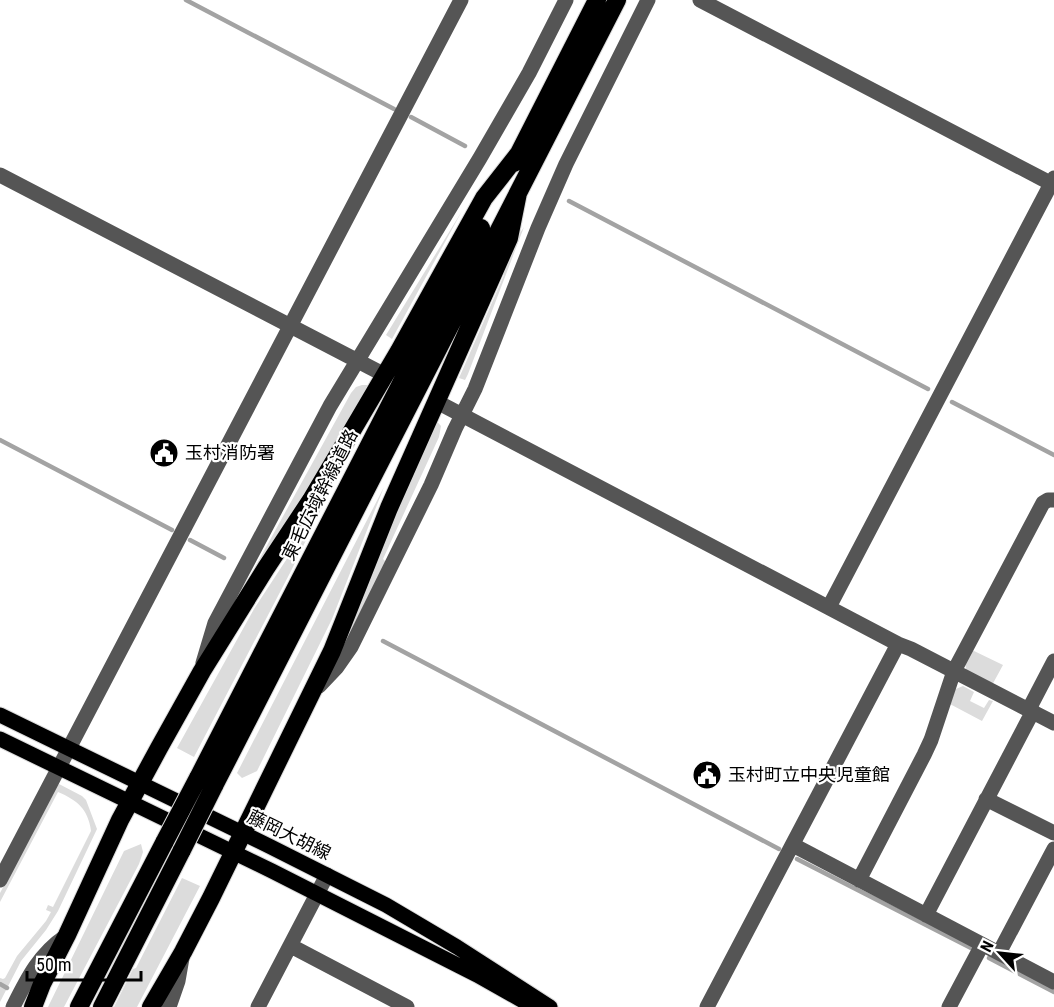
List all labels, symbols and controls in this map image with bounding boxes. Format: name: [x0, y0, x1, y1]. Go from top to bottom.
street label: 東毛広域幹線道路: [278, 426, 362, 564]
public building icon: 玉村消防署: [148, 437, 180, 469]
place label: 玉村消防署: [185, 442, 275, 463]
public building icon: 玉村町立中央児童館: [691, 759, 723, 791]
place label: 玉村町立中央児童館: [728, 764, 890, 785]
street label: 藤岡大胡線: [244, 805, 334, 864]
north arrow: [970, 923, 1030, 983]
text: N: [976, 938, 998, 955]
scale bar: [27, 944, 141, 982]
text: 50 m: [36, 954, 71, 975]

